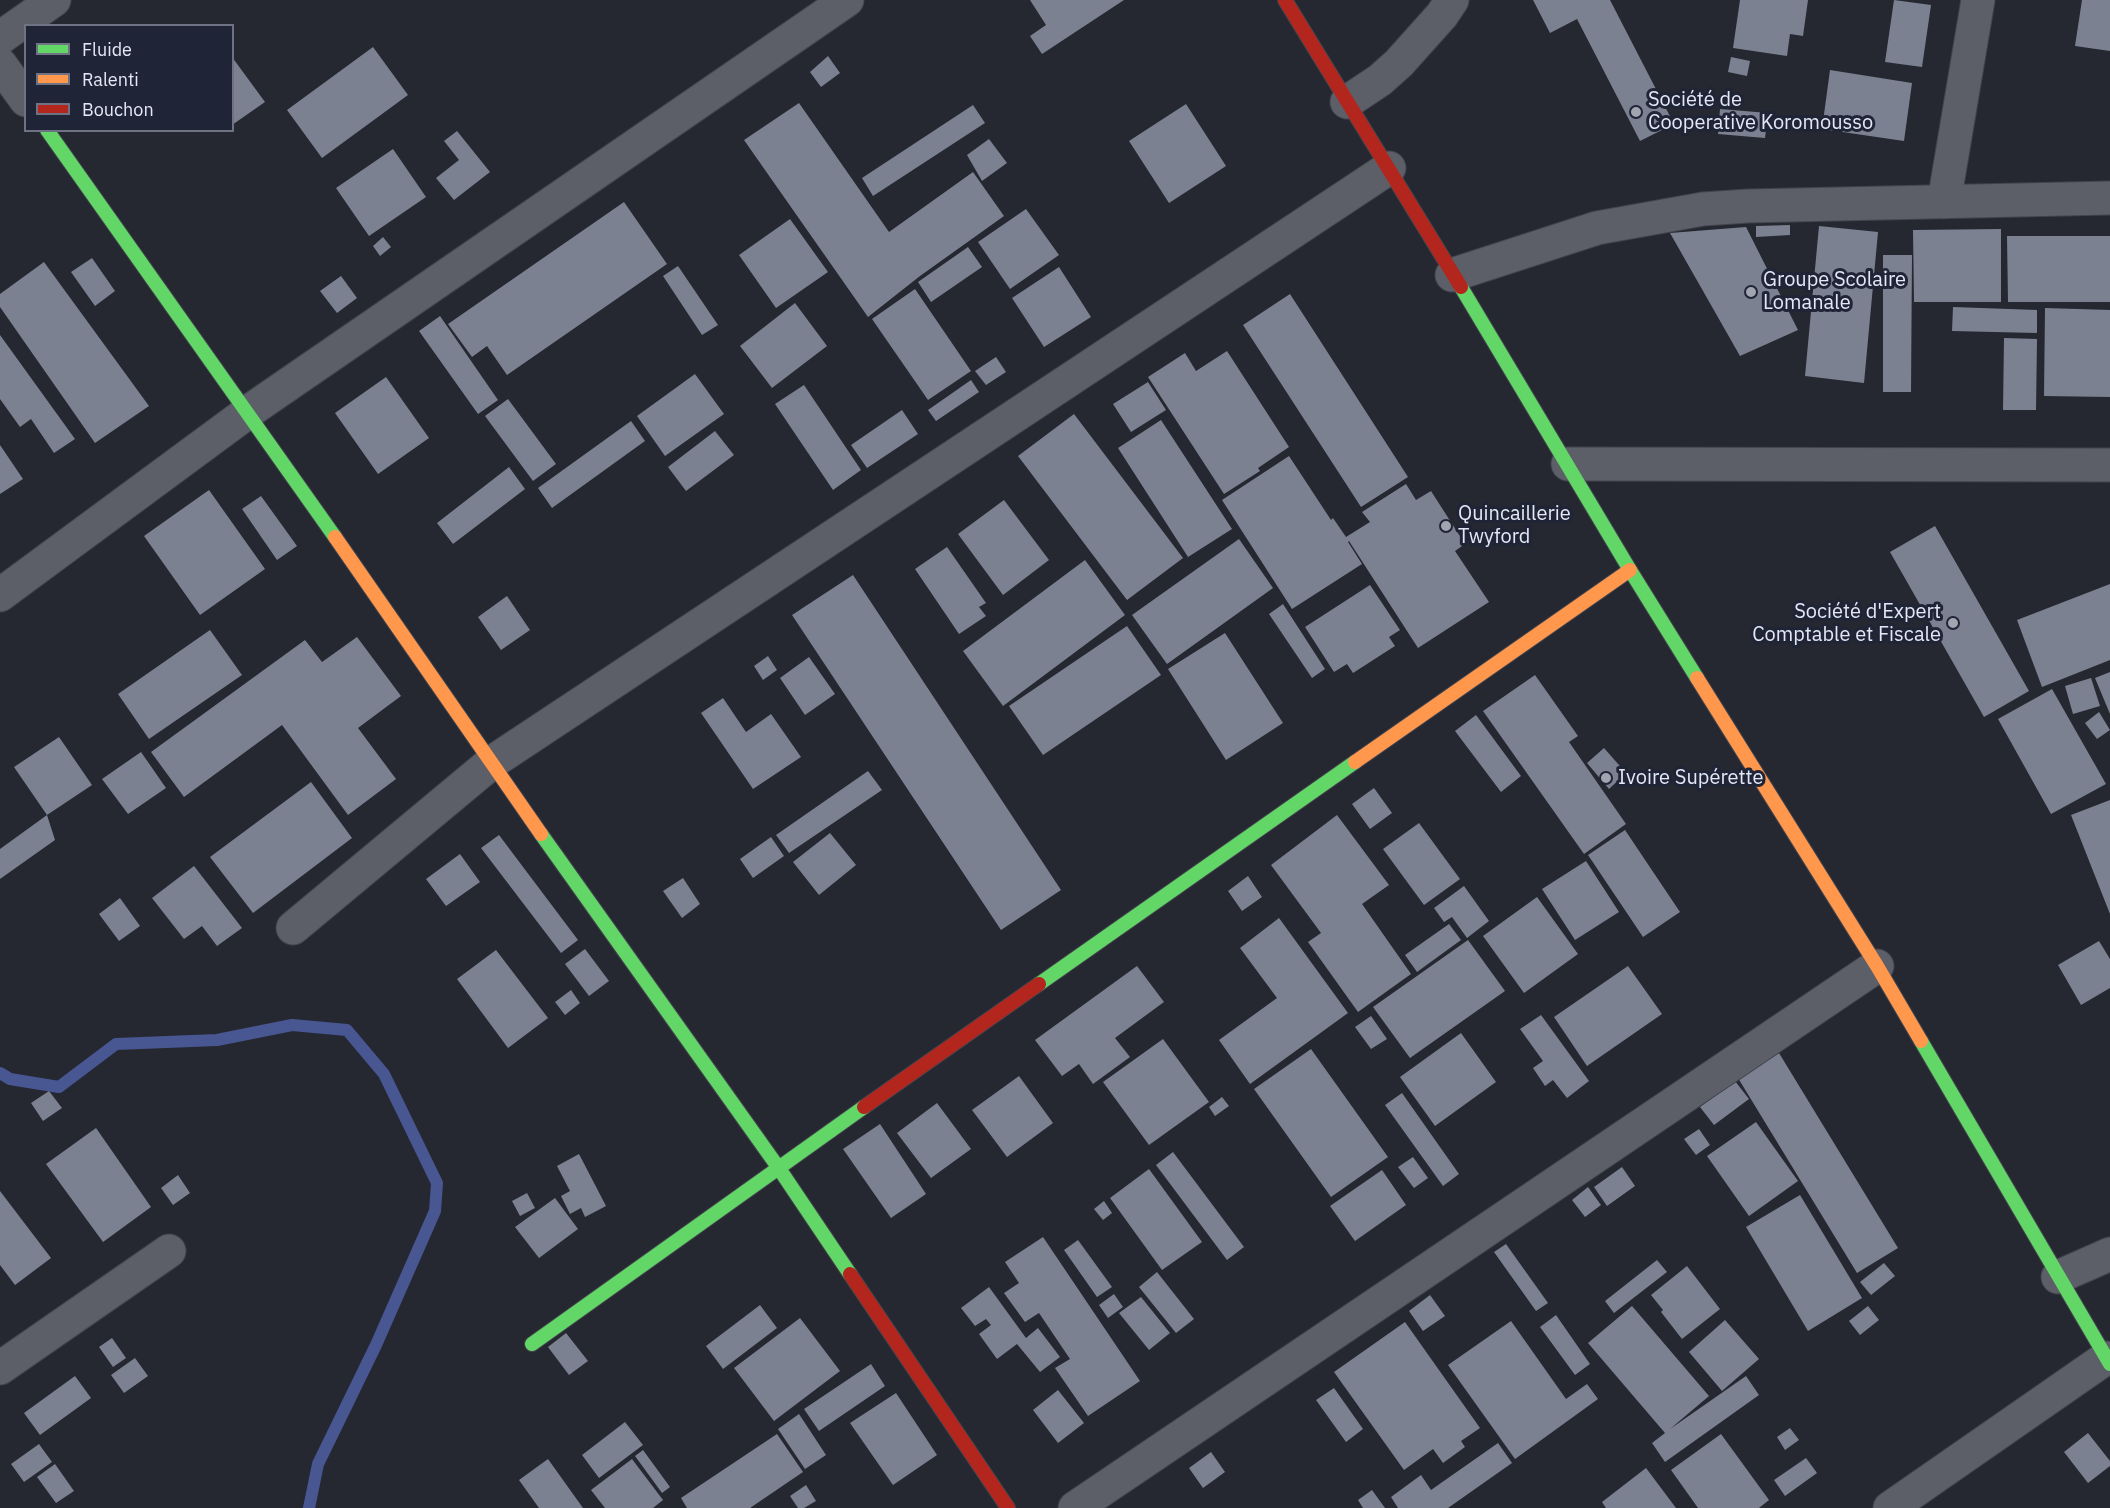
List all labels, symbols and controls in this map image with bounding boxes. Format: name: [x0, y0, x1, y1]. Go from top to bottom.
legend: [24, 24, 234, 132]
text: Fluide: [82, 38, 132, 61]
text: Ralenti: [82, 68, 139, 91]
place label: Société de Cooperative Koromousso: [1648, 88, 1873, 135]
text: Bouchon: [82, 98, 154, 121]
marker: Société de Cooperative Koromousso: [1629, 105, 1643, 119]
place label: Groupe Scolaire Lomanale: [1763, 268, 1906, 315]
marker: Groupe Scolaire Lomanale: [1744, 285, 1758, 299]
place label: Quincaillerie Twyford: [1458, 502, 1571, 549]
marker: Quincaillerie Twyford: [1439, 519, 1453, 533]
place label: Société d'Expert Comptable et Fiscale: [1752, 600, 1941, 647]
marker: Société d'Expert Comptable et Fiscale: [1946, 616, 1960, 630]
place label: Ivoire Supérette: [1618, 766, 1763, 790]
marker: Ivoire Supérette: [1599, 771, 1613, 785]

